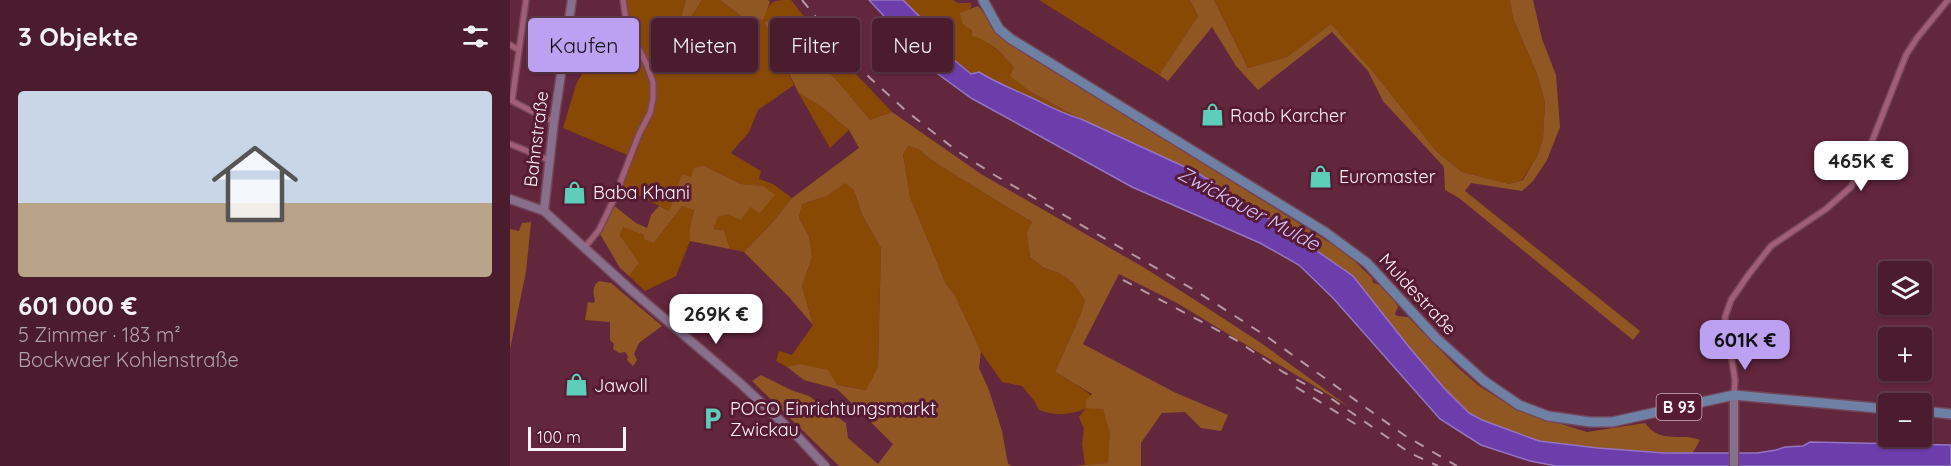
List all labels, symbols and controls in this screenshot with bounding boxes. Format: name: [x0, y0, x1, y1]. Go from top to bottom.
chip: Kaufen: [528, 18, 639, 72]
chip: Mieten: [651, 18, 758, 72]
chip: Filter: [770, 18, 860, 72]
chip: Neu: [872, 18, 953, 72]
text: 3 Objekte: [18, 20, 138, 53]
icon: filters: [459, 20, 492, 53]
street label: Bahnstraße: [519, 90, 553, 188]
shop icon: Raab Karcher: [1199, 102, 1225, 128]
place label: Raab Karcher: [1230, 104, 1346, 127]
icon: home: [201, 130, 309, 238]
pin: 465K €: [1812, 141, 1910, 192]
text: 465K €: [1828, 148, 1894, 173]
water label: Zwickauer Mulde: [1174, 160, 1325, 256]
shop icon: Euromaster: [1308, 163, 1334, 189]
place label: Euromaster: [1339, 165, 1436, 188]
shop icon: Baba Khani: [562, 179, 588, 205]
place label: Baba Khani: [593, 181, 690, 204]
street label: Muldestraße: [1374, 248, 1462, 340]
map controls: [1878, 261, 1932, 447]
button: layers: [1878, 261, 1932, 315]
text: 601 000 €: [18, 289, 137, 322]
pin: 269K €: [667, 294, 765, 345]
text: 269K €: [683, 301, 749, 326]
pin: 601K €: [1696, 320, 1794, 371]
text: 5 Zimmer · 183 m²: [18, 322, 181, 347]
text: 601K €: [1714, 327, 1776, 352]
button: +: [1878, 327, 1932, 381]
text: Bockwaer Kohlenstraße: [18, 347, 239, 372]
shop icon: Jawoll: [563, 372, 589, 398]
place label: Jawoll: [594, 374, 648, 397]
button: −: [1878, 393, 1932, 447]
road number: B 93: [1656, 394, 1702, 420]
place label: POCO Einrichtungsmarkt Zwickau: [730, 397, 936, 441]
parking icon: POCO Einrichtungsmarkt Zwickau: [699, 405, 725, 431]
scale bar: [528, 424, 626, 452]
text: 100 m: [537, 427, 581, 447]

